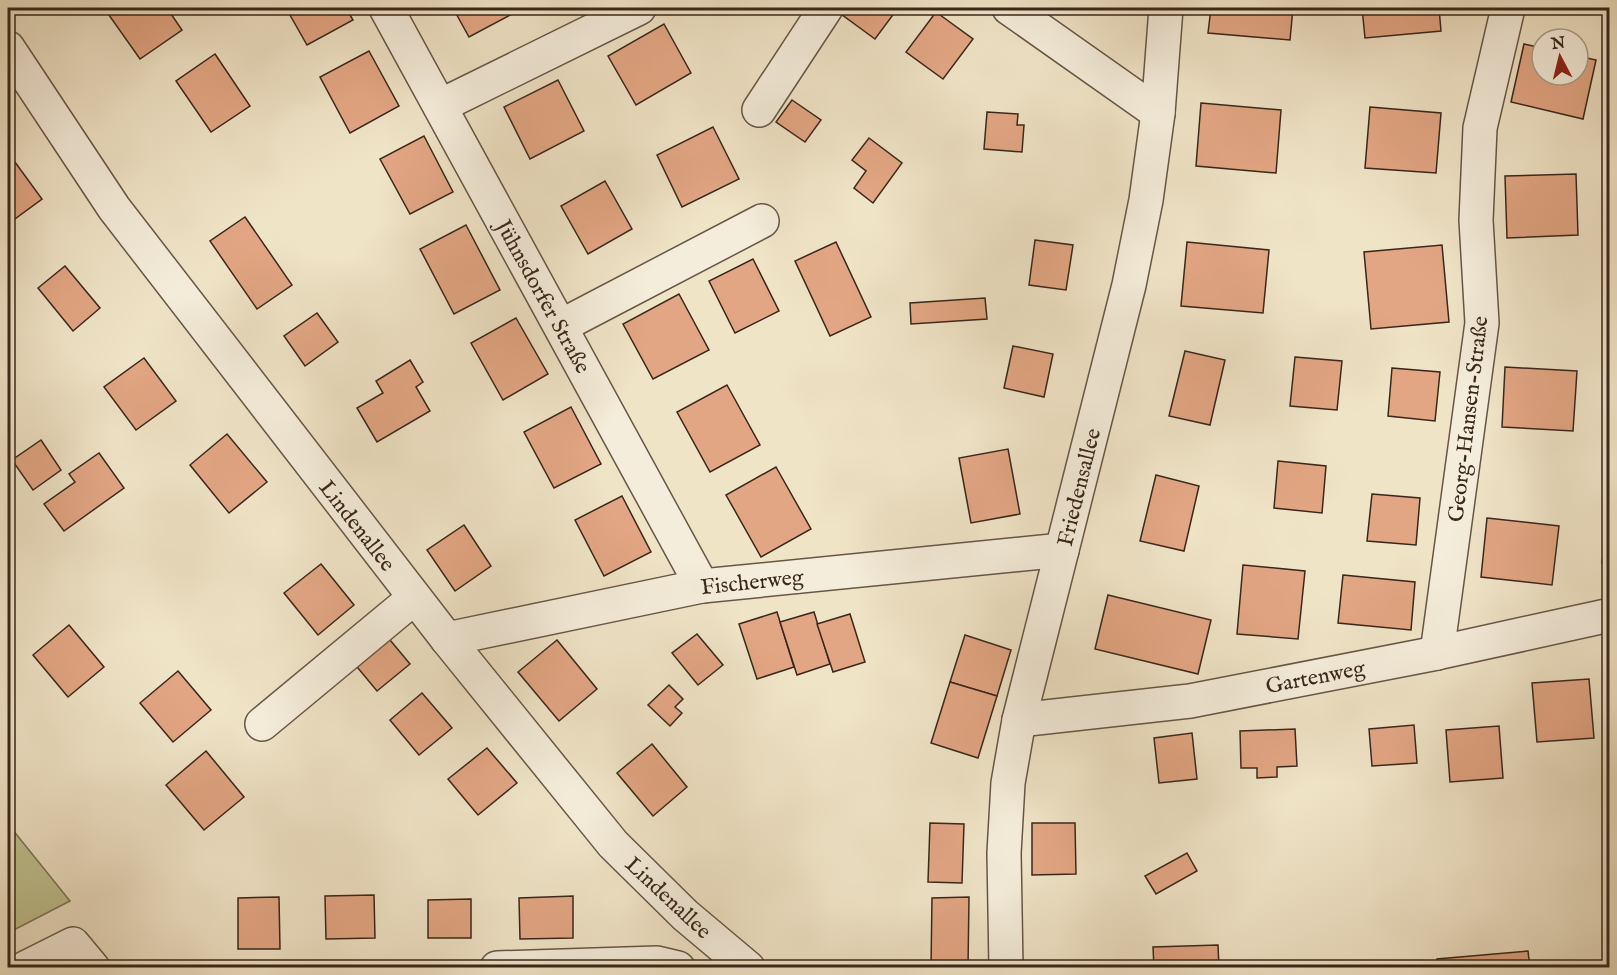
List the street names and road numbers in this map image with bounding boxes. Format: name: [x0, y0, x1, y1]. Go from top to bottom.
street label: Jühnsdorfer Straße: [487, 213, 596, 379]
street label: Georg-Hansen-Straße: [1442, 315, 1496, 524]
street label: Friedensallee: [1052, 426, 1108, 549]
street label: Lindenallee: [312, 475, 401, 578]
street label: Fischerweg: [699, 564, 806, 602]
street label: Gartenweg: [1263, 654, 1368, 701]
street label: Lindenallee: [618, 851, 717, 946]

